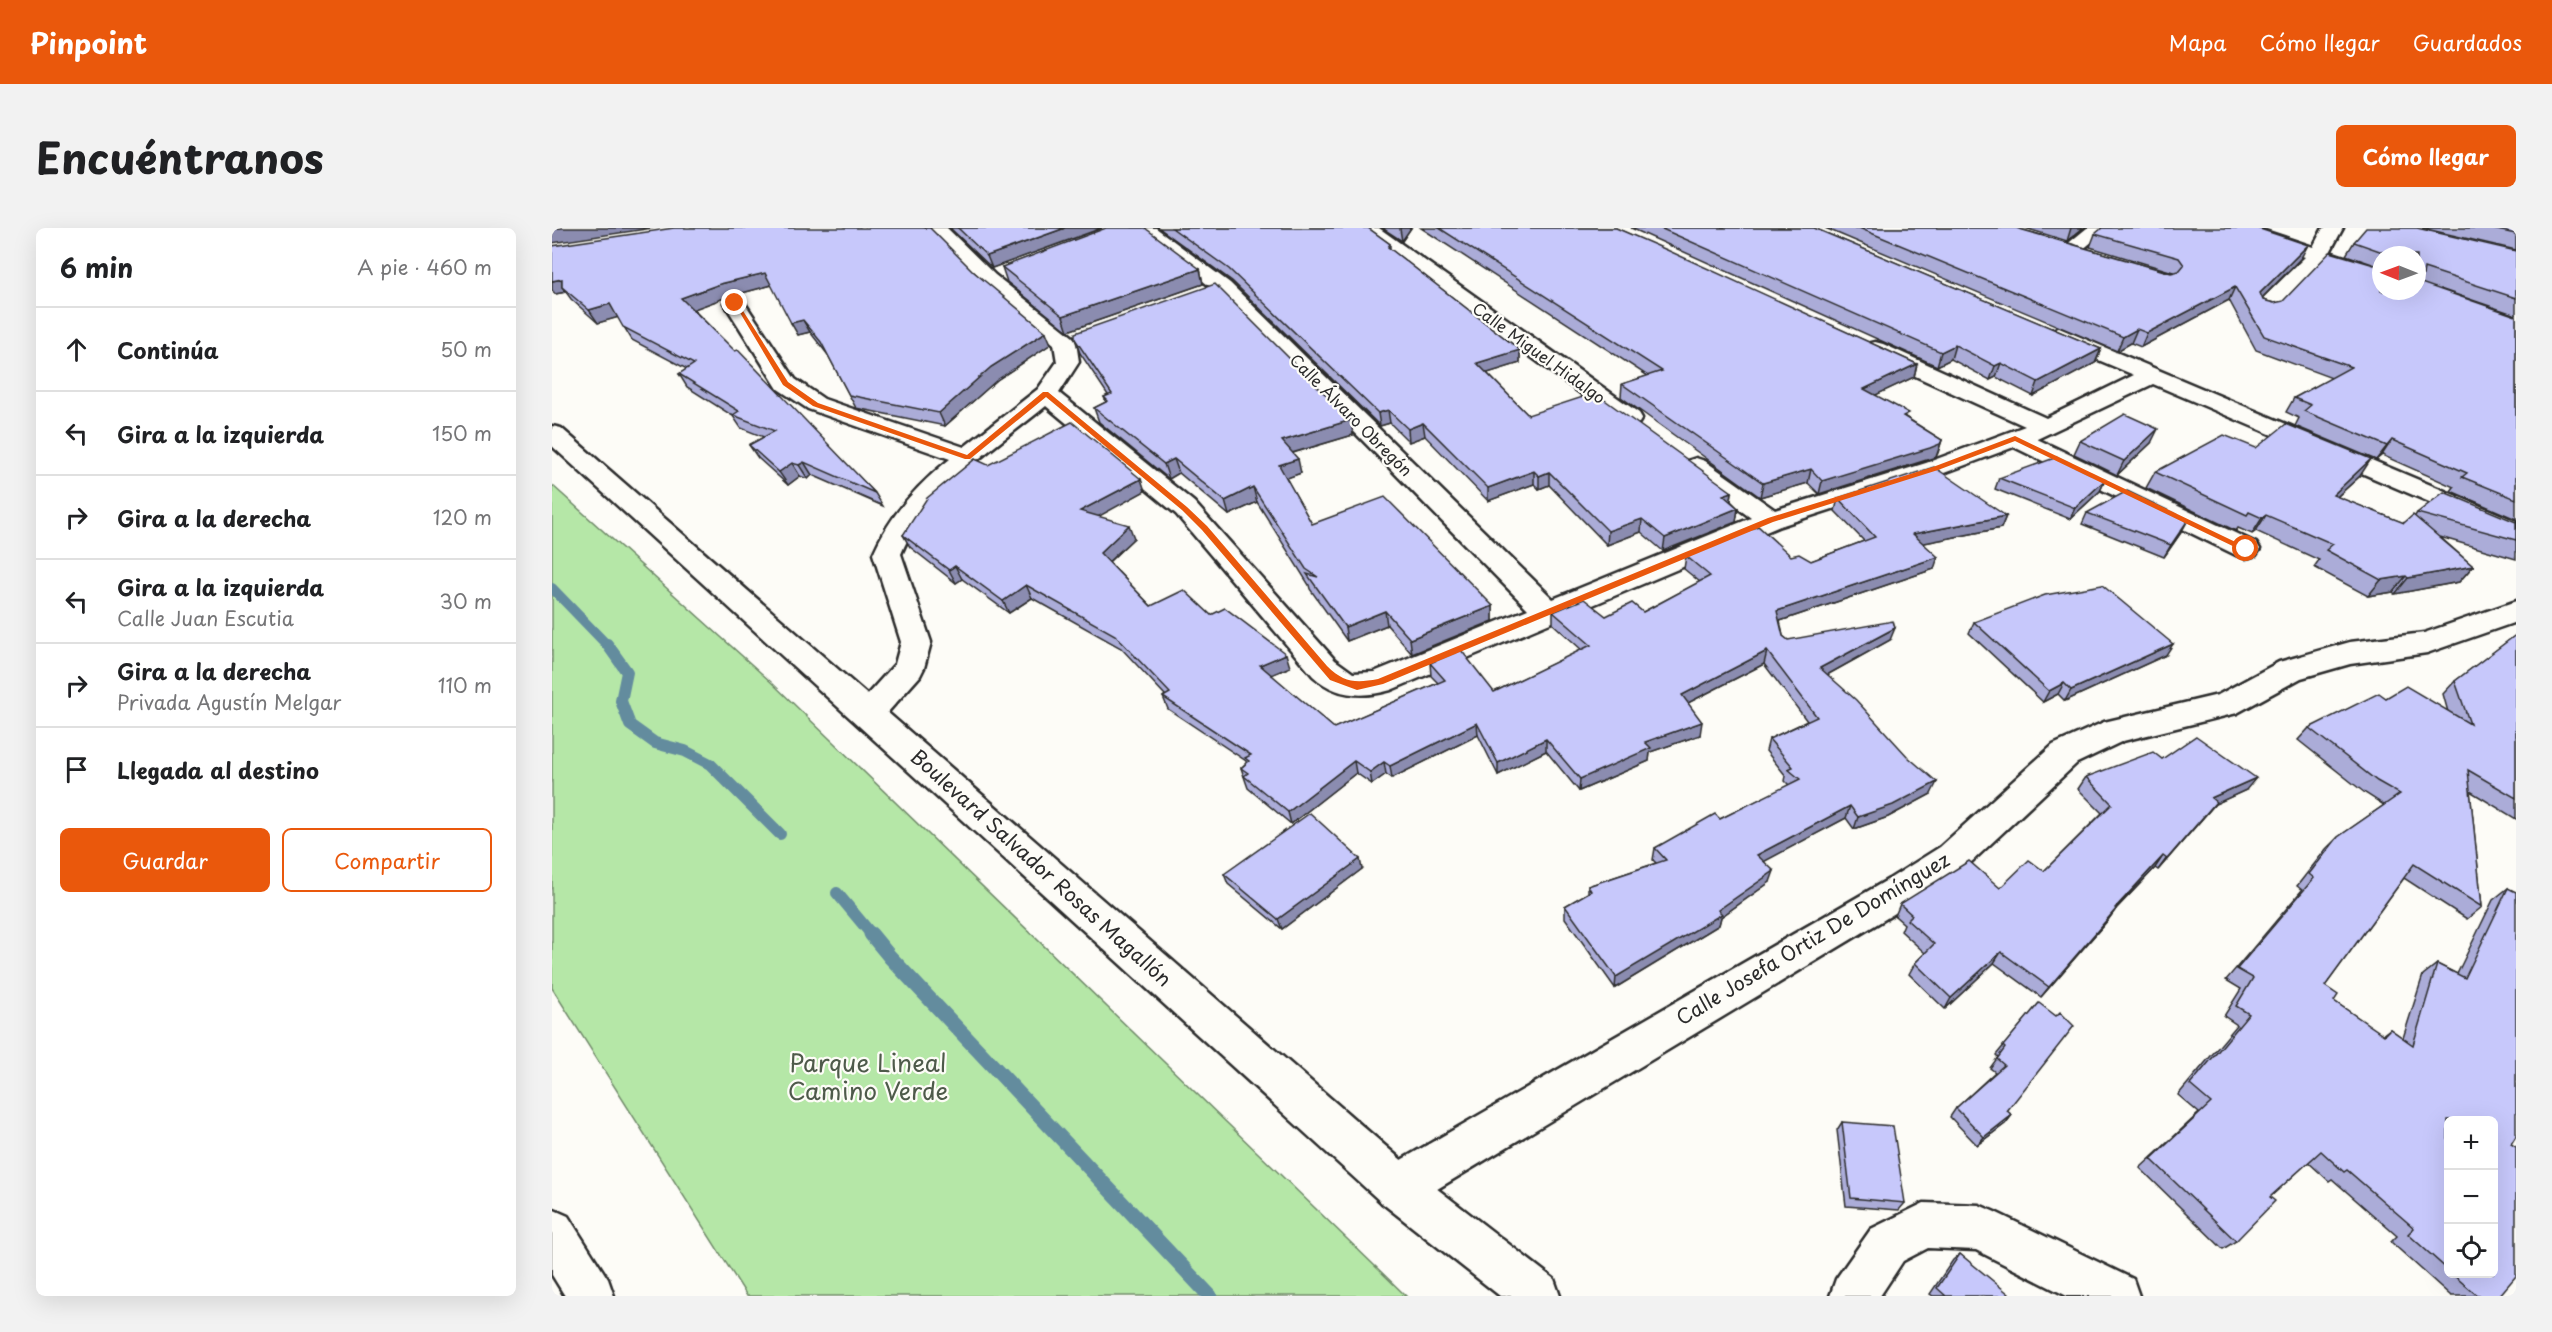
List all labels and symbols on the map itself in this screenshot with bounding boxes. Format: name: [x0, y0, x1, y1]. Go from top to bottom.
north arrow: [2372, 246, 2426, 300]
route end: [721, 289, 747, 315]
street label: Calle Miguel Hidalgo: [1468, 296, 1611, 409]
street label: Calle Álvaro Obregón: [1285, 348, 1418, 481]
route start: [2232, 535, 2258, 561]
street label: Boulevard Salvador Rosas Magallón: [904, 742, 1179, 993]
street label: Calle Josefa Ortiz De Domínguez: [1670, 844, 1955, 1032]
park label: Parque Lineal Camino Verde: [788, 1044, 948, 1108]

